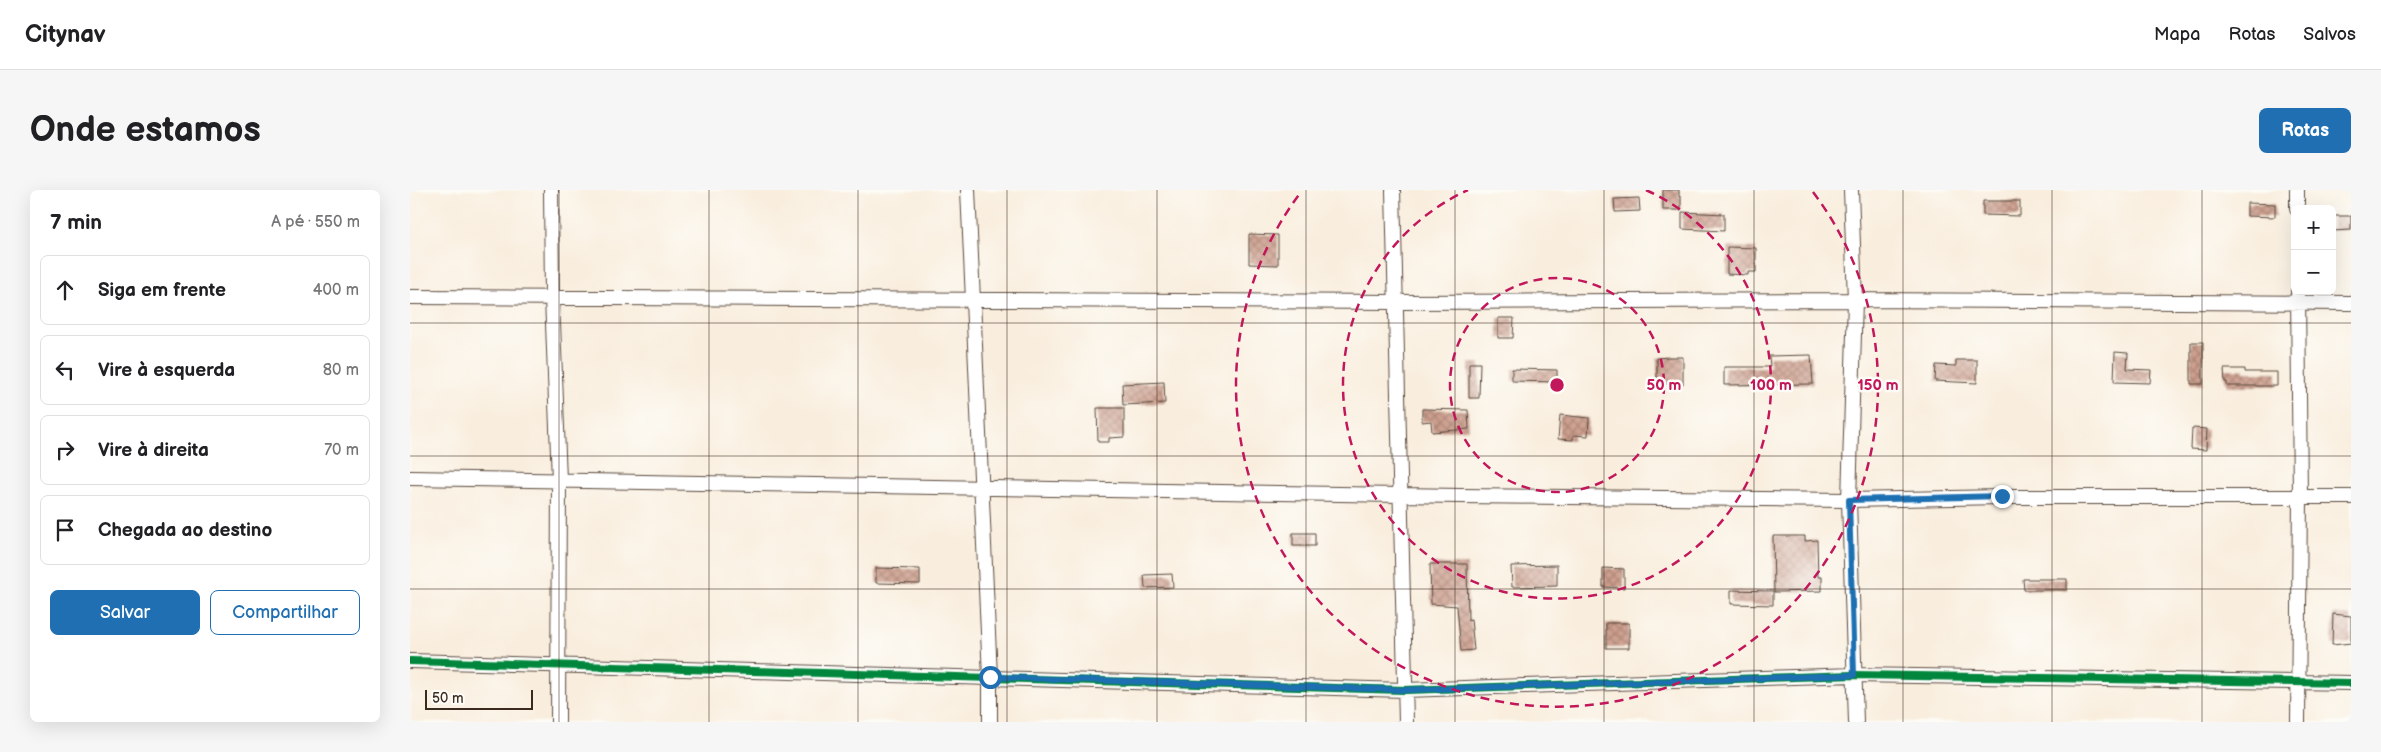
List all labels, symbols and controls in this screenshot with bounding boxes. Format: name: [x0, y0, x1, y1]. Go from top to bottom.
text: Citynav: [25, 20, 106, 49]
text: Mapa: [2154, 24, 2200, 45]
text: Rotas: [2228, 24, 2275, 45]
text: Salvos: [2303, 24, 2356, 45]
button: Rotas: [2259, 108, 2351, 153]
text: Onde estamos: [30, 109, 261, 152]
map controls: [2291, 205, 2336, 295]
button: +: [2291, 205, 2336, 250]
text: 7 min: [50, 210, 102, 235]
text: A pé · 550 m: [271, 213, 360, 232]
button: −: [2291, 250, 2336, 295]
icon: ahead: [51, 276, 79, 304]
text: Siga em frente: [98, 279, 226, 302]
text: 400 m: [313, 281, 359, 300]
icon: left: [51, 356, 79, 384]
text: Vire à esquerda: [98, 359, 235, 382]
text: 80 m: [323, 361, 359, 380]
centre of rings: [1548, 376, 1566, 394]
text: 50 m: [1647, 376, 1682, 395]
text: 100 m: [1750, 376, 1792, 395]
text: 150 m: [1857, 376, 1899, 395]
icon: right: [51, 436, 79, 464]
text: Vire à direita: [98, 439, 209, 462]
text: 70 m: [324, 441, 359, 460]
route end: [1991, 485, 2014, 508]
icon: arrive: [51, 516, 79, 544]
text: Chegada ao destino: [98, 519, 272, 542]
button: Salvar: [50, 590, 200, 635]
button: Compartilhar: [210, 590, 360, 635]
route start: [979, 666, 1002, 689]
scale bar: [425, 687, 532, 710]
text: 50 m: [432, 690, 464, 707]

